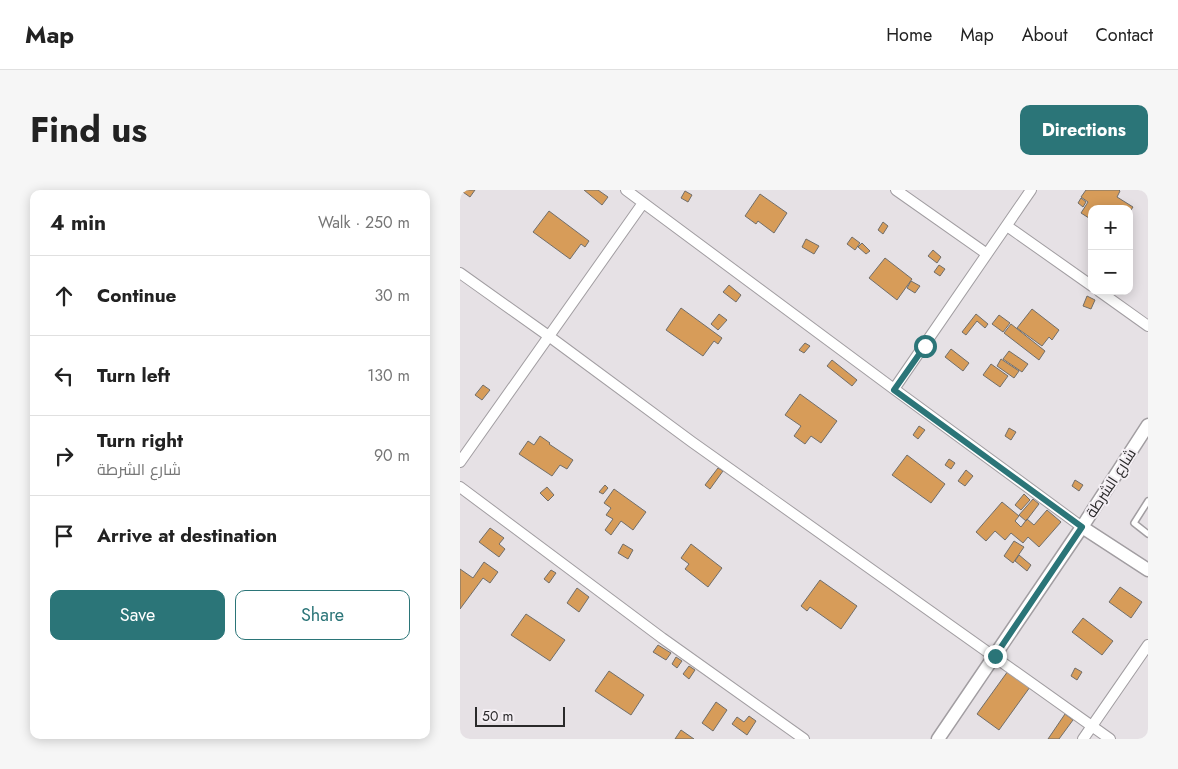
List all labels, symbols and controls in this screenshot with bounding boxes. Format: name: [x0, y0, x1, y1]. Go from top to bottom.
text: Map: [25, 17, 74, 52]
text: Home: [886, 22, 932, 48]
text: Map: [960, 22, 994, 48]
text: About: [1022, 22, 1067, 48]
text: Contact: [1095, 22, 1153, 48]
text: Find us: [30, 105, 147, 155]
button: Directions: [1020, 105, 1148, 155]
map controls: [1088, 205, 1133, 295]
button: +: [1088, 205, 1133, 250]
text: 4 min: [50, 208, 106, 238]
text: Walk · 250 m: [318, 211, 410, 234]
button: −: [1088, 250, 1133, 295]
icon: ahead: [50, 282, 78, 310]
text: Continue: [97, 282, 176, 309]
text: 30 m: [374, 284, 410, 307]
route start: [914, 335, 937, 358]
icon: left: [50, 362, 78, 390]
text: Turn left: [97, 362, 170, 389]
text: 130 m: [367, 364, 410, 387]
text: Turn right: [97, 427, 183, 454]
icon: right: [50, 442, 78, 470]
text: 90 m: [374, 444, 410, 467]
street label: شارع الشرطة: [1080, 444, 1142, 522]
text: شارع الشرطة: [97, 458, 181, 481]
icon: arrive: [50, 522, 78, 550]
text: Arrive at destination: [97, 522, 277, 549]
button: Save: [50, 590, 225, 640]
button: Share: [235, 590, 410, 640]
route end: [984, 645, 1007, 668]
scale bar: [475, 704, 565, 727]
text: 50 m: [482, 706, 513, 726]

